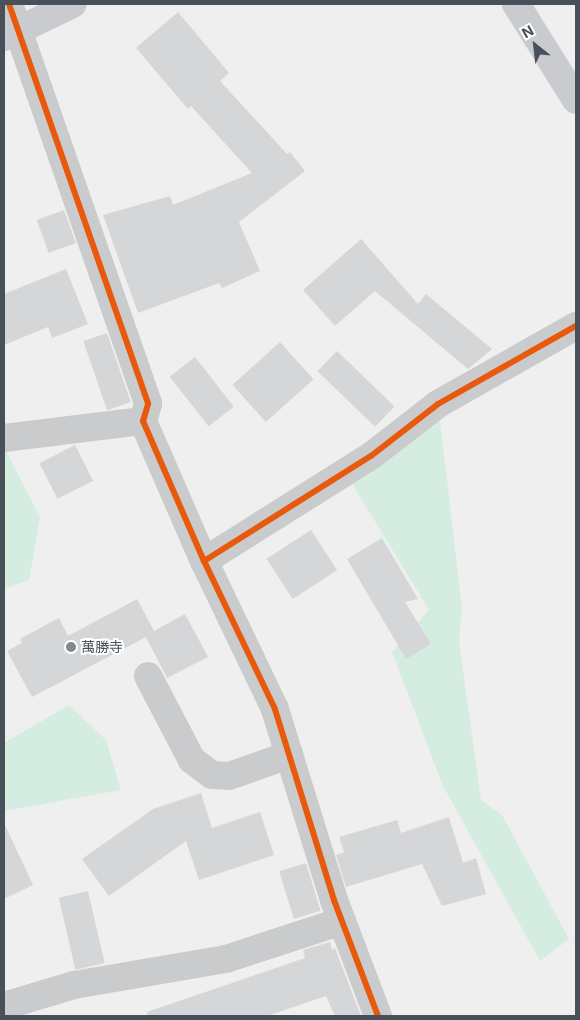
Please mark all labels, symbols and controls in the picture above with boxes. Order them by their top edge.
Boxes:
north arrow [510,20,560,70]
text: N [519,21,536,41]
place label: 萬勝寺 [81,639,123,655]
marker: 萬勝寺 [65,641,77,653]

